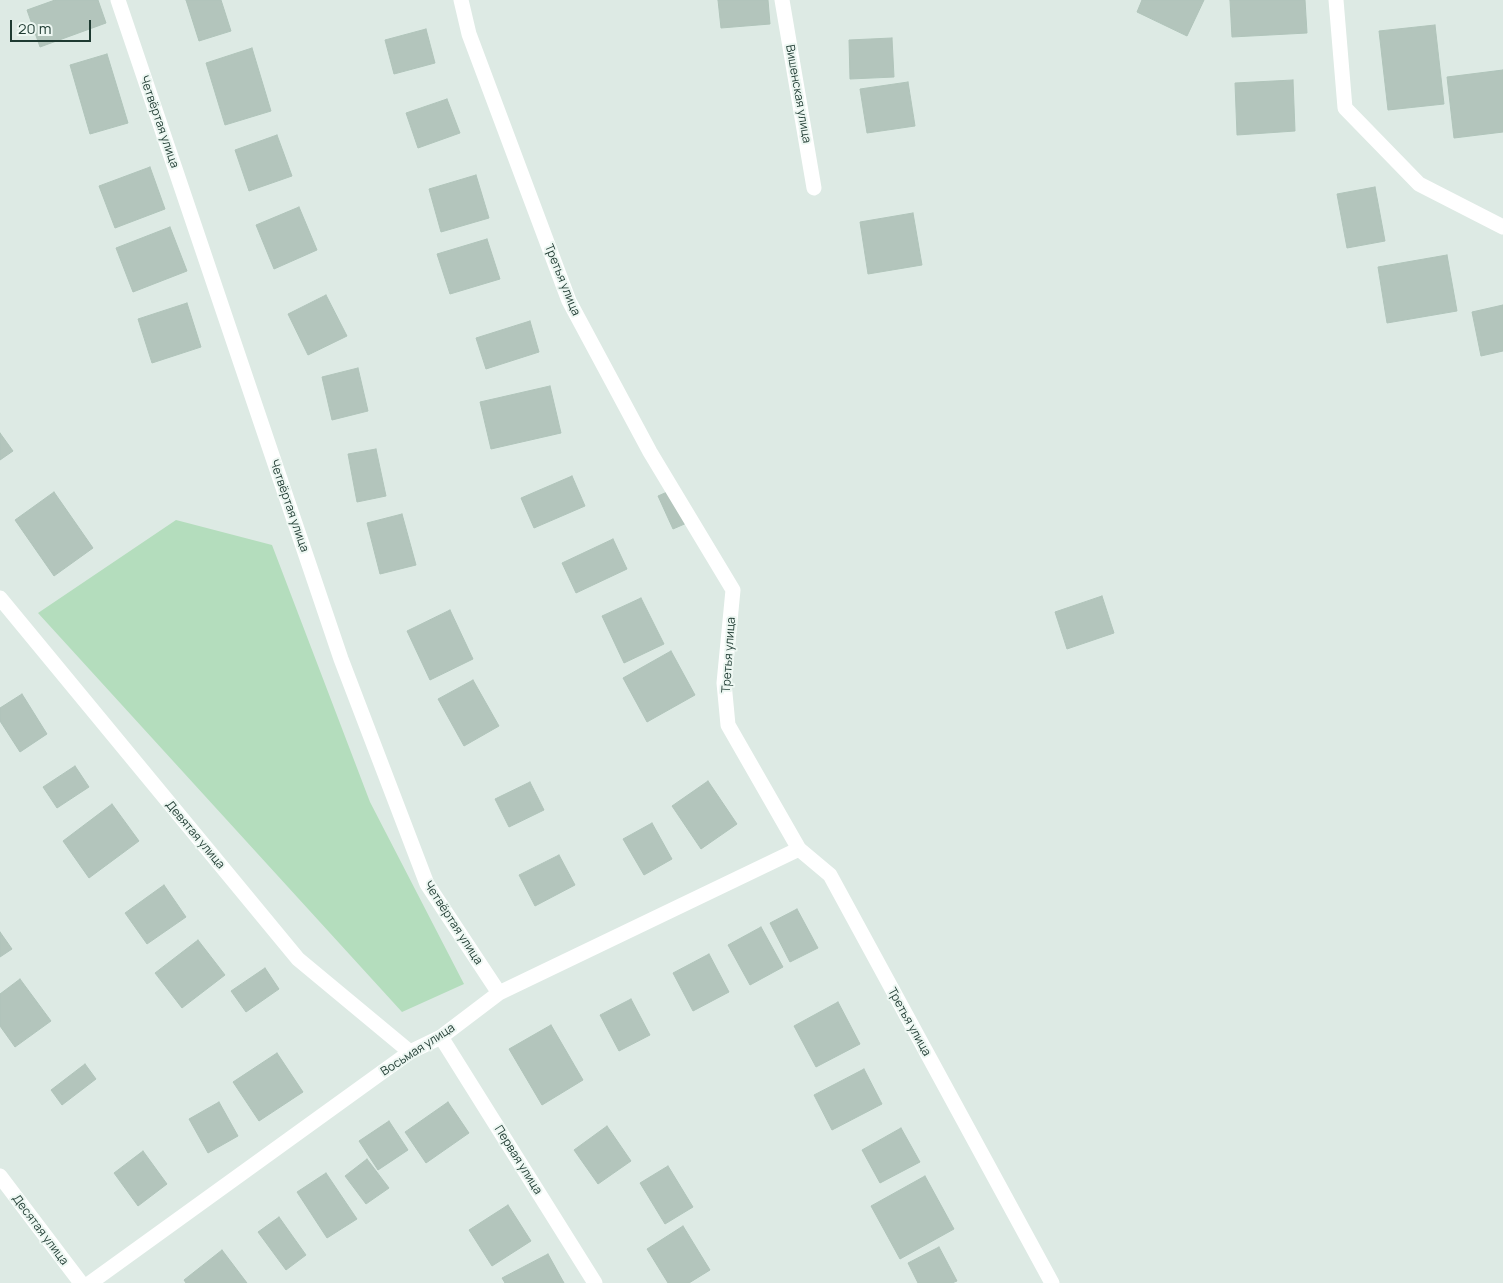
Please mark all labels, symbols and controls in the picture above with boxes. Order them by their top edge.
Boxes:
scale bar [12,10,94,42]
text: 20 m [18,18,51,39]
street label: Вишенская улица [782,44,814,144]
street label: Четвёртая улица [136,74,182,170]
street label: Третья улица [541,242,583,318]
street label: Четвёртая улица [266,458,312,554]
street label: Третья улица [719,617,739,693]
street label: Девятая улица [162,798,228,872]
street label: Четвёртая улица [421,879,485,967]
street label: Третья улица [884,985,934,1059]
street label: Восьмая улица [378,1021,458,1079]
street label: Первая улица [491,1123,545,1197]
street label: Десятая улица [9,1192,71,1268]

